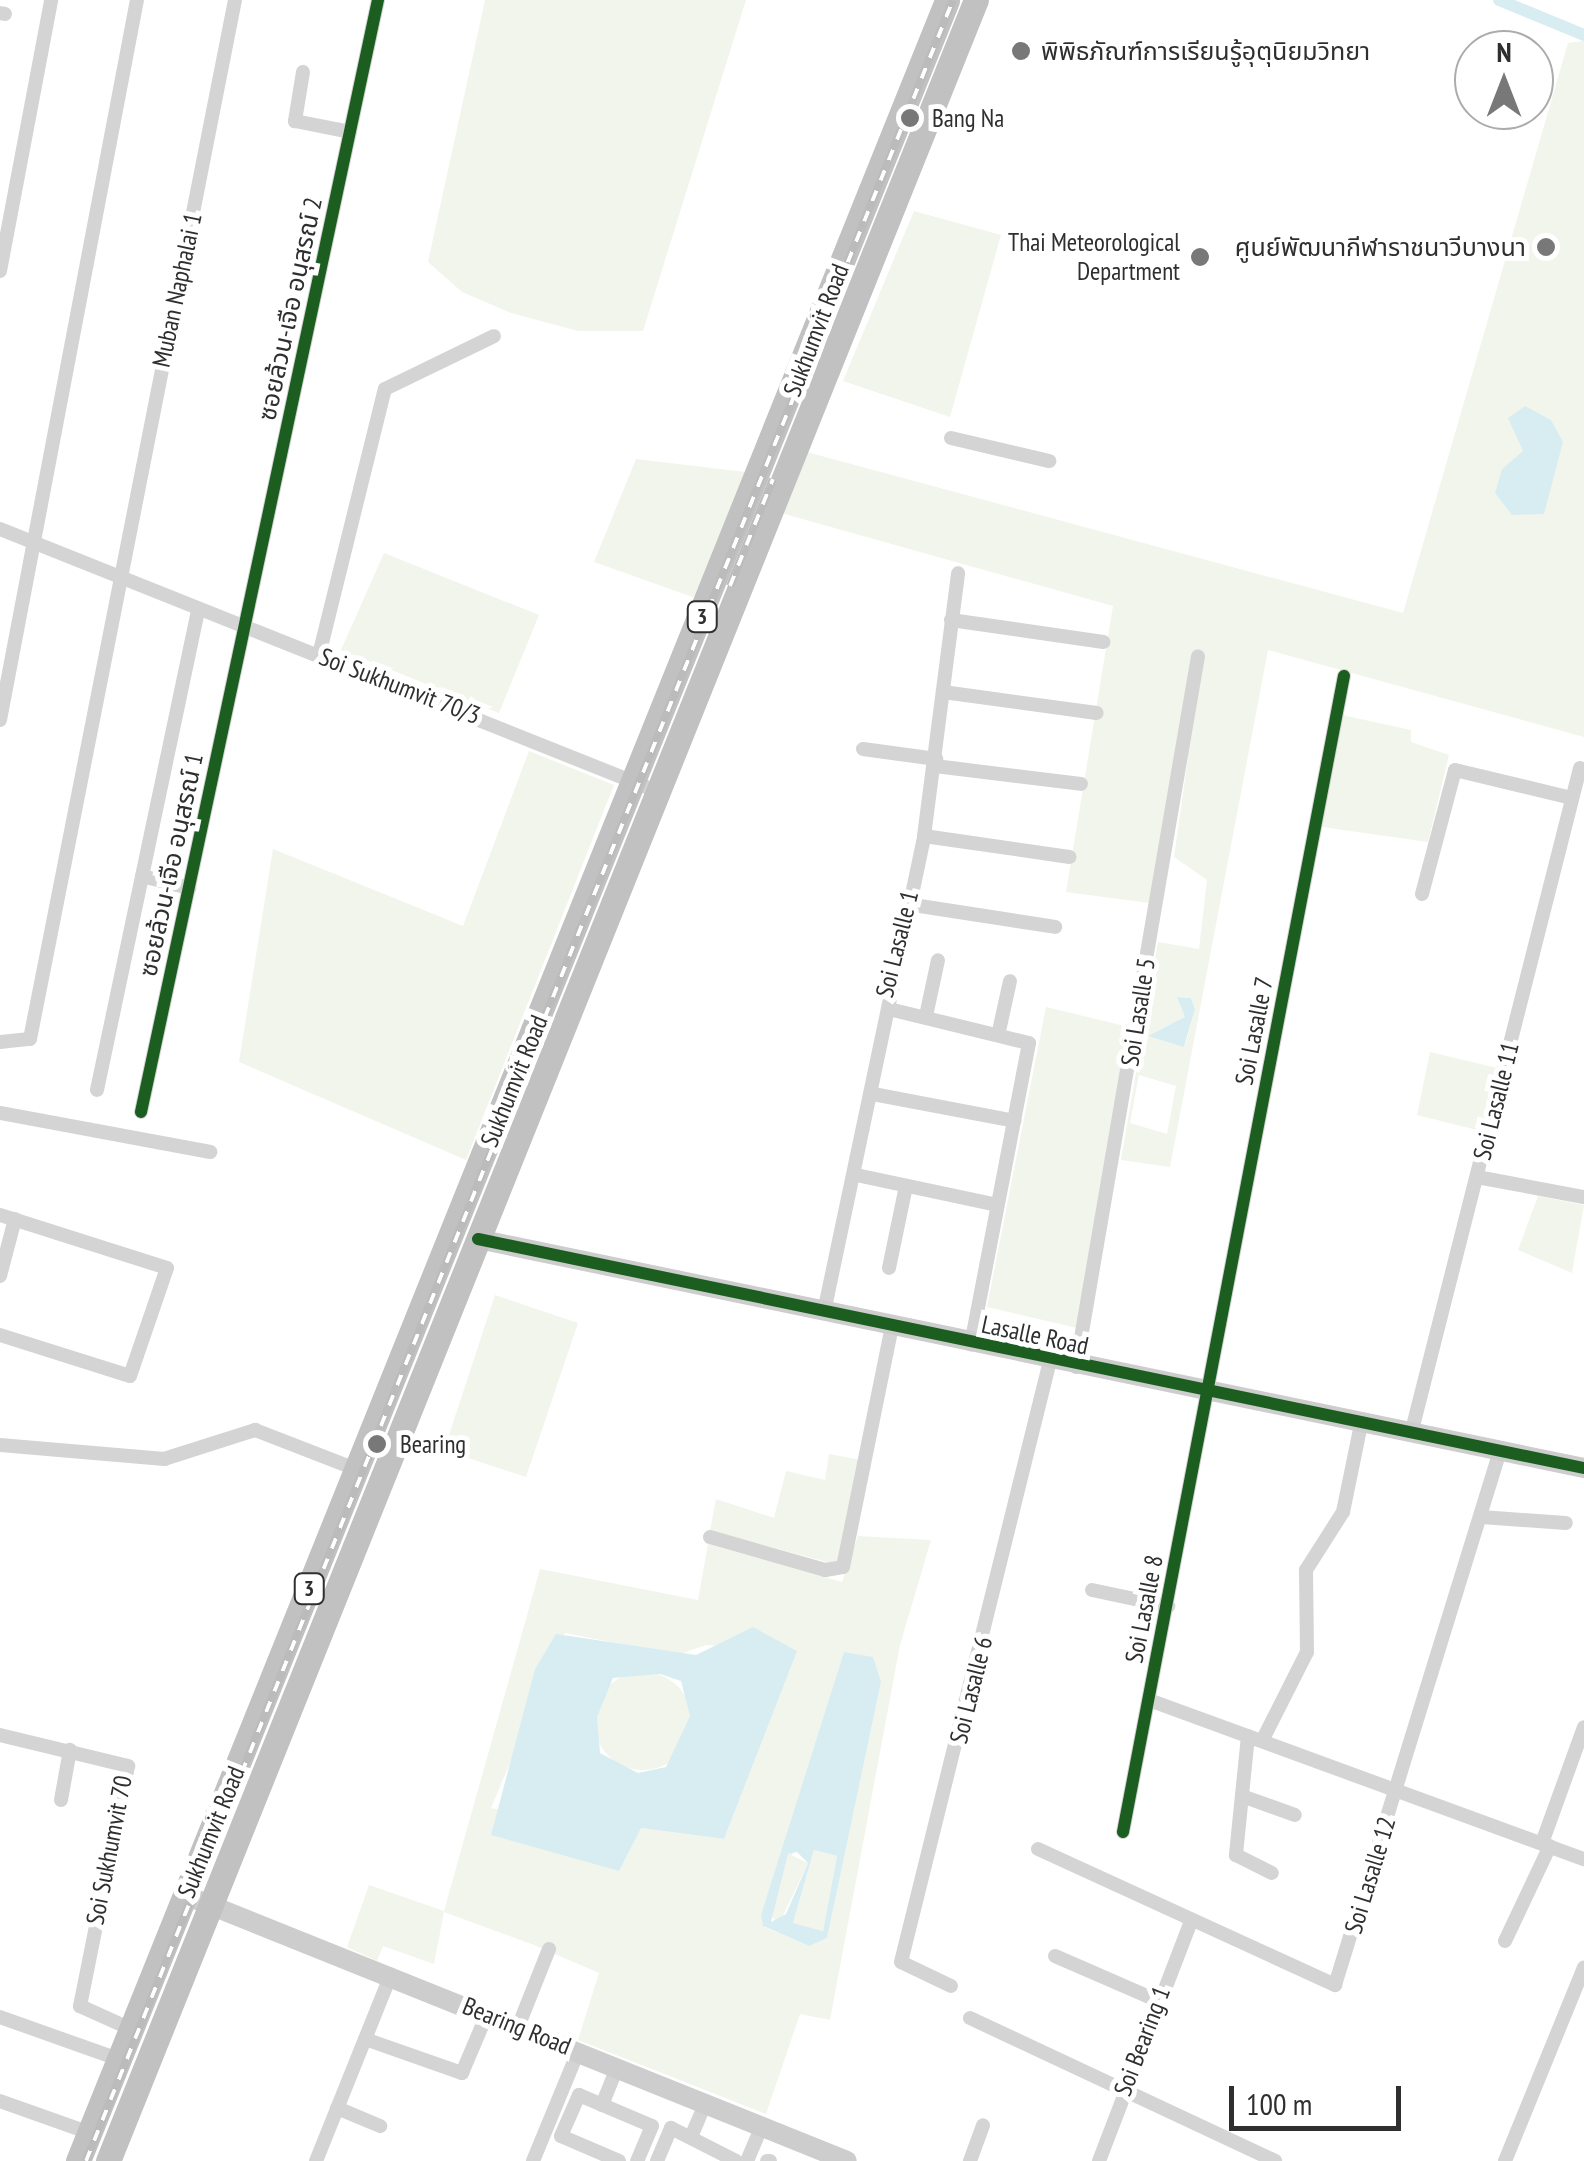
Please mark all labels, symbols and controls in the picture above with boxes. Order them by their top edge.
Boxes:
north arrow [1454,30,1554,130]
text: N [1496,33,1512,70]
place label: พิพิธภัณฑ์การเรียนรู้อุตุนิยมวิทยา [1041,36,1370,66]
marker: พิพิธภัณฑ์การเรียนรู้อุตุนิยมวิทยา [1010,40,1032,62]
place label: Bang Na [932,103,1004,133]
marker: Bang Na [897,105,923,131]
street label: ซอยล้วน-เจือ อนุสรณ์ 2 [252,195,328,423]
street label: Muban Naphalai 1 [146,210,208,370]
place label: Thai Meteorological Department [1008,228,1180,287]
place label: ศูนย์พัฒนากีฬาราชนาวีบางนา [1235,232,1526,262]
marker: ศูนย์พัฒนากีฬาราชนาวีบางนา [1535,236,1557,258]
marker: Thai Meteorological Department [1189,246,1211,268]
street label: Sukhumvit Road [777,260,855,400]
road number: 3 [684,600,720,634]
street label: Soi Sukhumvit 70/3 [315,642,485,730]
street label: ซอยล้วน-เจือ อนุสรณ์ 1 [133,751,209,979]
street label: Soi Lasalle 1 [869,887,925,1001]
street label: Soi Lasalle 5 [1115,956,1161,1068]
street label: Soi Lasalle 7 [1229,975,1279,1087]
street label: Sukhumvit Road [474,1011,554,1151]
street label: Soi Lasalle 11 [1467,1039,1525,1163]
street label: Lasalle Road [979,1309,1091,1361]
place label: Bearing [400,1429,466,1459]
marker: Bearing [364,1431,390,1457]
street label: Soi Lasalle 8 [1119,1553,1169,1665]
road number: 3 [292,1572,326,1606]
street label: Soi Lasalle 6 [943,1633,999,1747]
street label: Sukhumvit Road [171,1762,251,1902]
street label: Soi Sukhumvit 70 [80,1773,138,1927]
street label: Soi Lasalle 12 [1338,1813,1402,1937]
street label: Soi Bearing 1 [1107,1982,1177,2100]
street label: Bearing Road [458,1991,576,2061]
scale bar [1234,2066,1406,2128]
text: 100 m [1246,2084,1312,2123]

